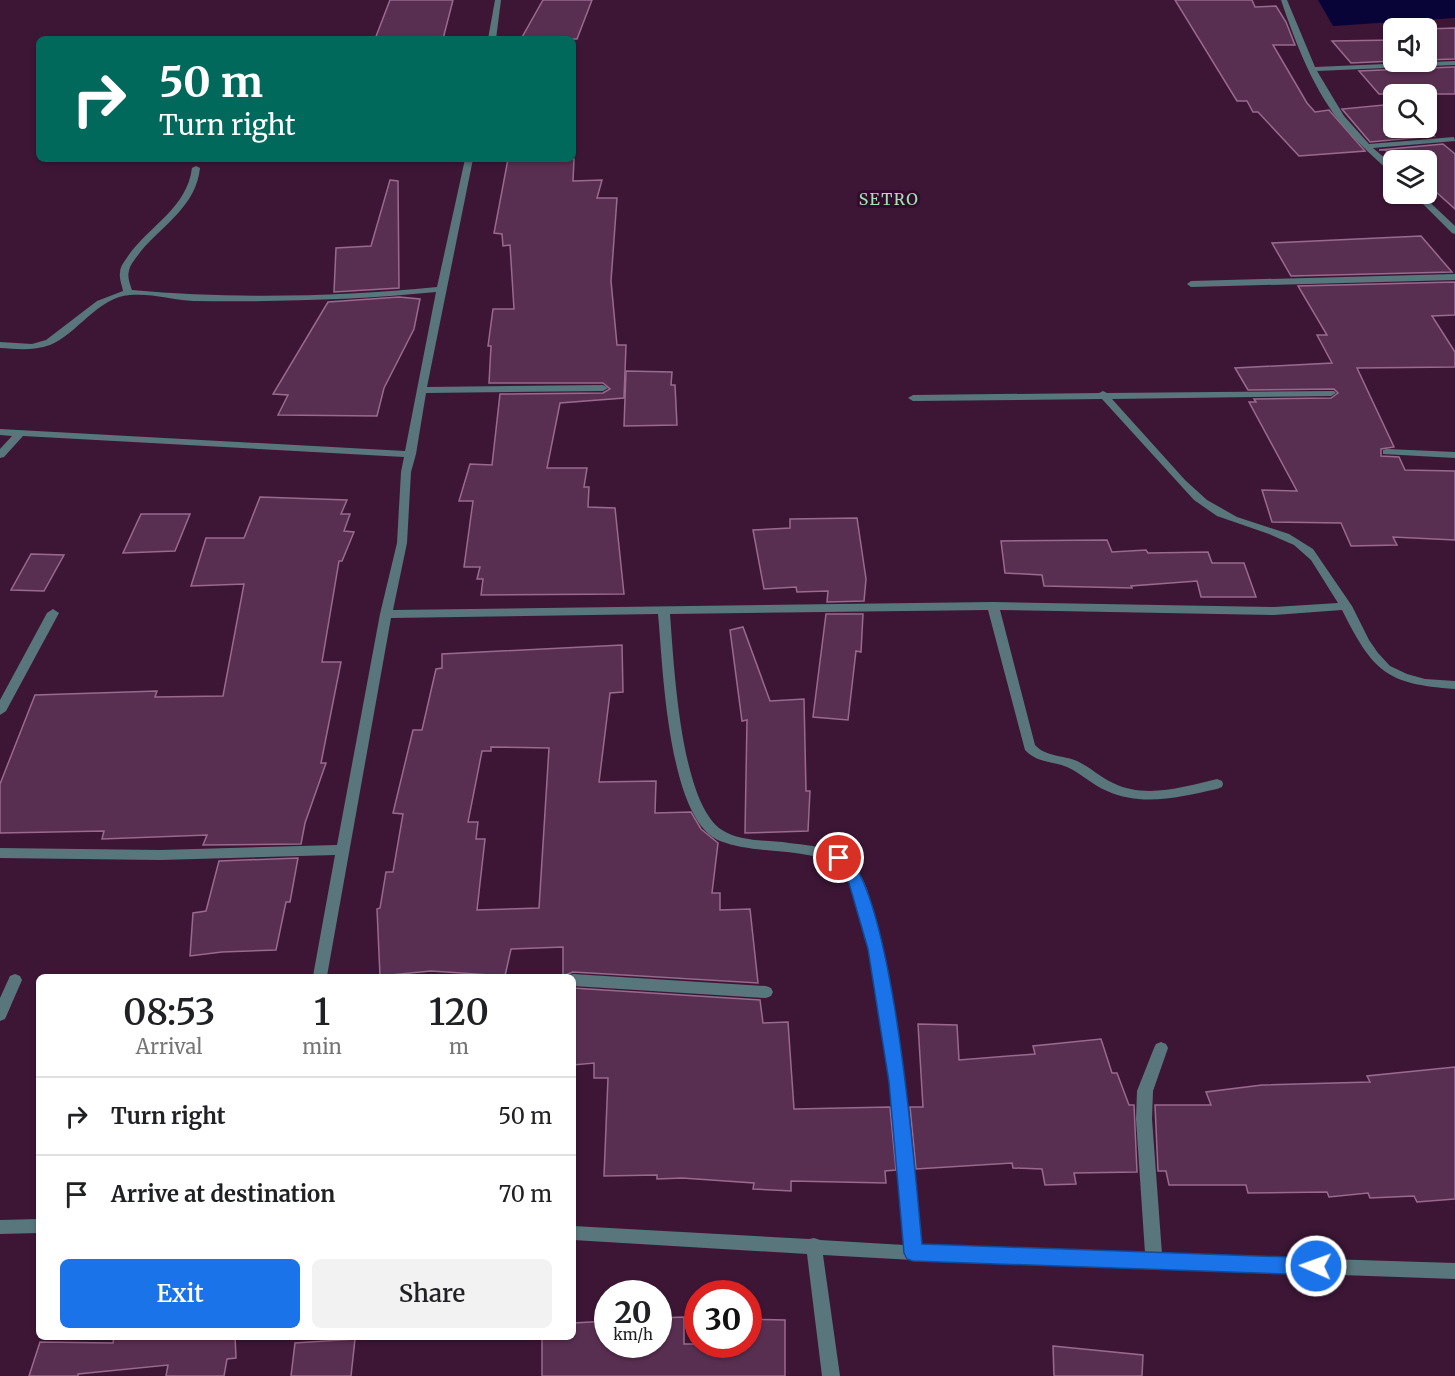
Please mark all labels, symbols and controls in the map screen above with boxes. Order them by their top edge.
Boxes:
map controls [1383,18,1437,204]
button: sound [1383,18,1437,72]
text: 50 m [159,56,263,108]
icon: right [60,60,138,138]
button: search [1383,84,1437,138]
text: Turn right [159,108,296,142]
button: layers [1383,150,1437,204]
district label: SETRO [859,189,919,209]
pin [813,832,864,883]
icon: arrive [822,841,855,874]
text: 08:53 [123,990,215,1035]
text: 1 [314,990,330,1035]
text: 120 [429,990,489,1035]
text: Arrival [136,1034,203,1059]
text: min [302,1034,342,1059]
text: m [449,1034,469,1059]
icon: right [60,1100,93,1133]
text: Turn right [111,1102,225,1130]
text: 50 m [498,1102,552,1130]
icon: arrive [60,1178,93,1211]
text: Arrive at destination [111,1180,335,1208]
text: 70 m [499,1180,552,1208]
position arrow [1284,1234,1348,1298]
button: Exit [60,1259,300,1328]
button: Share [312,1259,552,1328]
speed limit sign: 30 [684,1280,762,1358]
text: 20 [614,1293,652,1331]
text: km/h [613,1325,653,1344]

